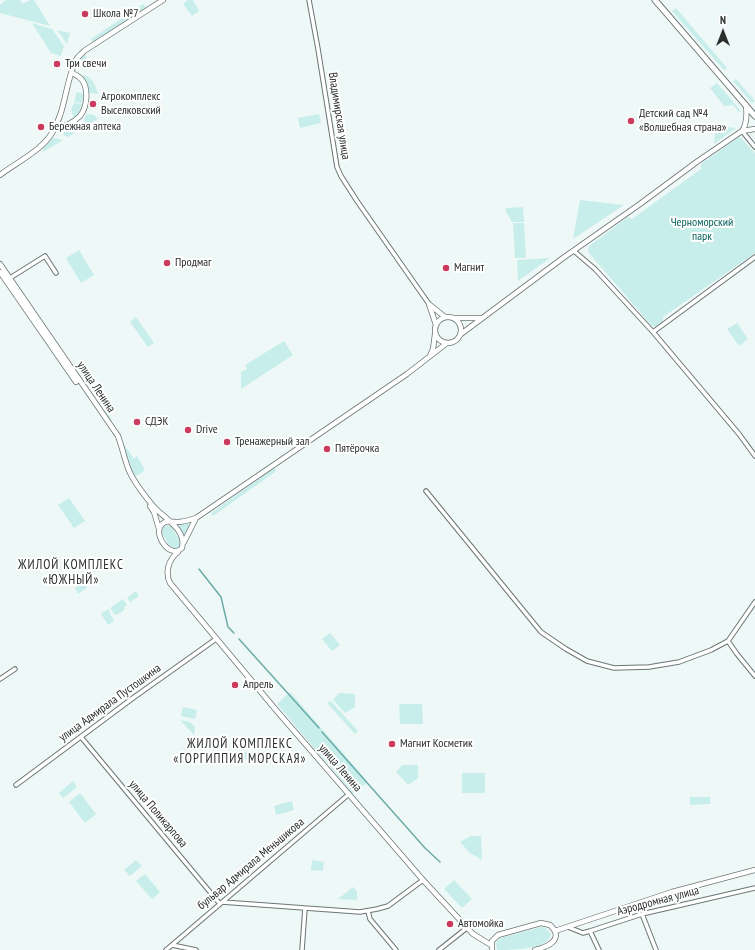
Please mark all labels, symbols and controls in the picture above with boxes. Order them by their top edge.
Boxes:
place label: Школа №7 [93,7,139,21]
marker: Школа №7 [80,9,90,19]
north arrow [703,12,743,52]
text: N [720,13,726,27]
place label: Три свечи [65,57,106,71]
marker: Три свечи [52,59,62,69]
street label: Владимирская улица [325,71,353,161]
place label: Агрокомплекс Выселковский [101,90,161,118]
marker: Агрокомплекс Выселковский [88,99,98,109]
place label: Детский сад №4 «Волшебная страна» [639,107,726,135]
marker: Детский сад №4 «Волшебная страна» [626,116,636,126]
place label: Бережная аптека [49,120,121,134]
marker: Бережная аптека [36,122,46,132]
park label: Черноморский парк [671,216,733,244]
place label: Продмаг [175,256,212,270]
marker: Продмаг [162,258,172,268]
place label: Магнит [454,261,484,275]
marker: Магнит [441,263,451,273]
street label: улица Ленина [74,359,118,415]
place label: СДЭК [145,415,168,429]
marker: СДЭК [132,417,142,427]
place label: Drive [196,423,218,437]
marker: Drive [183,425,193,435]
place label: Тренажерный зал [235,435,309,449]
marker: Тренажерный зал [222,437,232,447]
place label: Пятёрочка [335,442,379,456]
marker: Пятёрочка [322,444,332,454]
district label: ЖИЛОЙ КОМПЛЕКС «ЮЖНЫЙ» [18,557,124,588]
street label: улица Адмирала Пустошкина [56,661,164,745]
place label: Апрель [243,678,273,692]
marker: Апрель [230,680,240,690]
district label: ЖИЛОЙ КОМПЛЕКС «ГОРГИППИЯ МОРСКАЯ» [173,736,307,767]
place label: Магнит Косметик [400,737,473,751]
marker: Магнит Косметик [387,739,397,749]
street label: улица Ленина [315,741,365,795]
street label: улица Поликарпова [126,777,190,851]
street label: бульвар Адмирала Меньшикова [195,815,307,913]
street label: Аэродромная улица [615,883,701,919]
place label: Автомойка [458,917,504,931]
marker: Автомойка [445,919,455,929]

